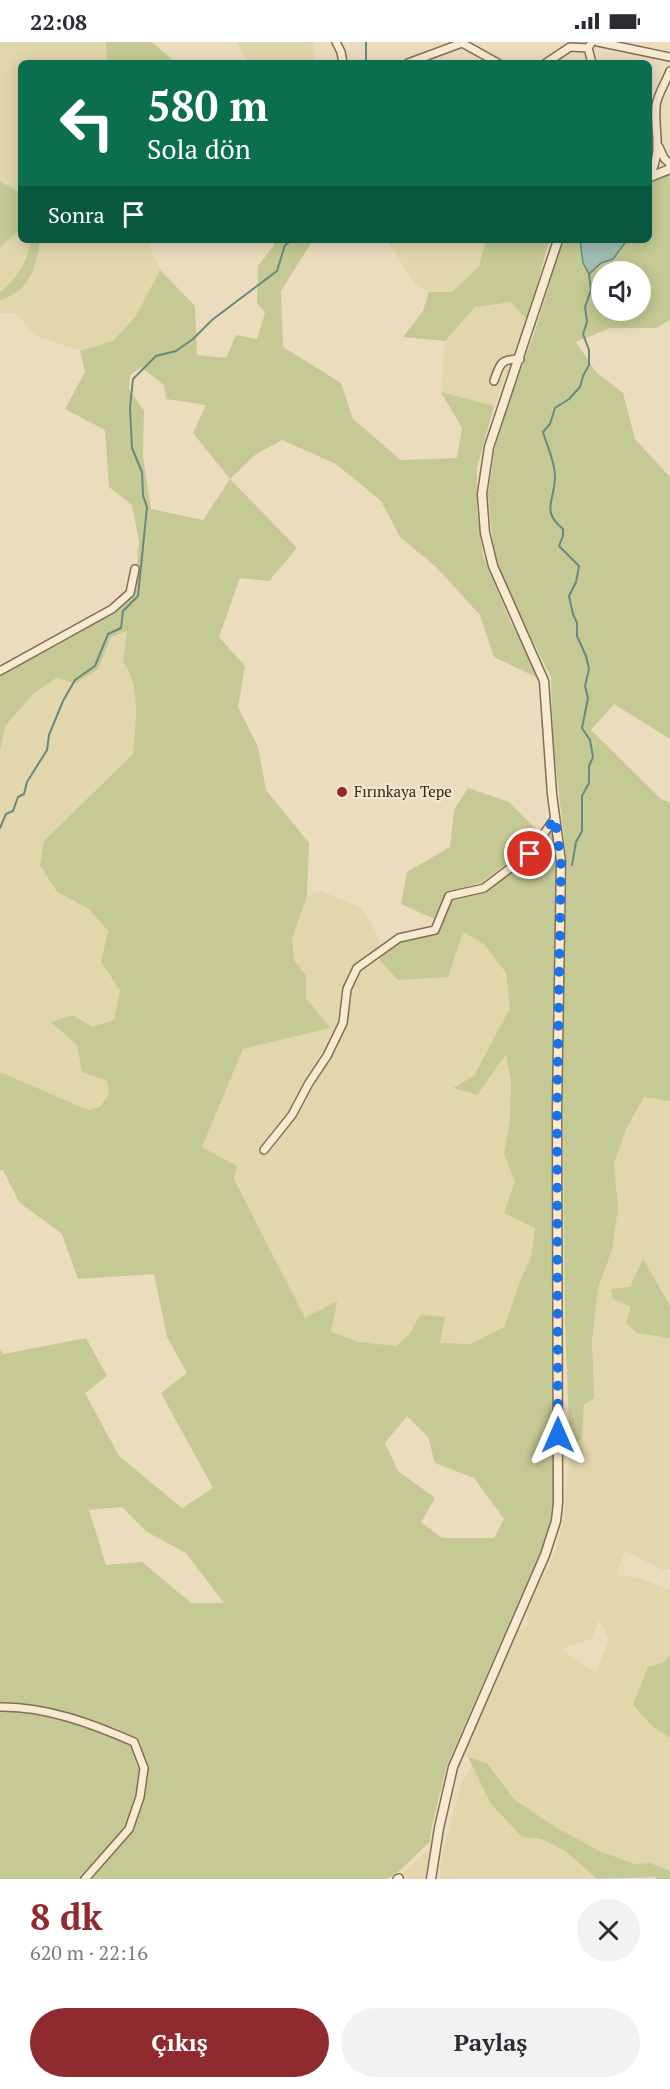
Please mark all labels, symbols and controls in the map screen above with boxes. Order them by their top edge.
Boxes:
text: 22:08 [30,7,87,36]
text: 580 m [147,77,268,133]
icon: left [48,84,126,162]
text: Sola dön [147,131,251,167]
icon: arrive [117,198,150,231]
text: Sonra [48,200,105,229]
map controls [591,261,651,321]
button: sound [591,261,651,321]
place label: Fırınkaya Tepe [354,781,452,801]
marker: Fırınkaya Tepe [335,785,349,799]
pin [504,828,555,879]
icon: arrive [513,837,546,870]
position arrow [526,1403,590,1467]
text: 8 dk [30,1893,103,1940]
button: close [577,1899,640,1962]
text: 620 m · 22:16 [30,1939,148,1966]
button: Çıkış [30,2008,329,2077]
button: Paylaş [341,2008,640,2077]

